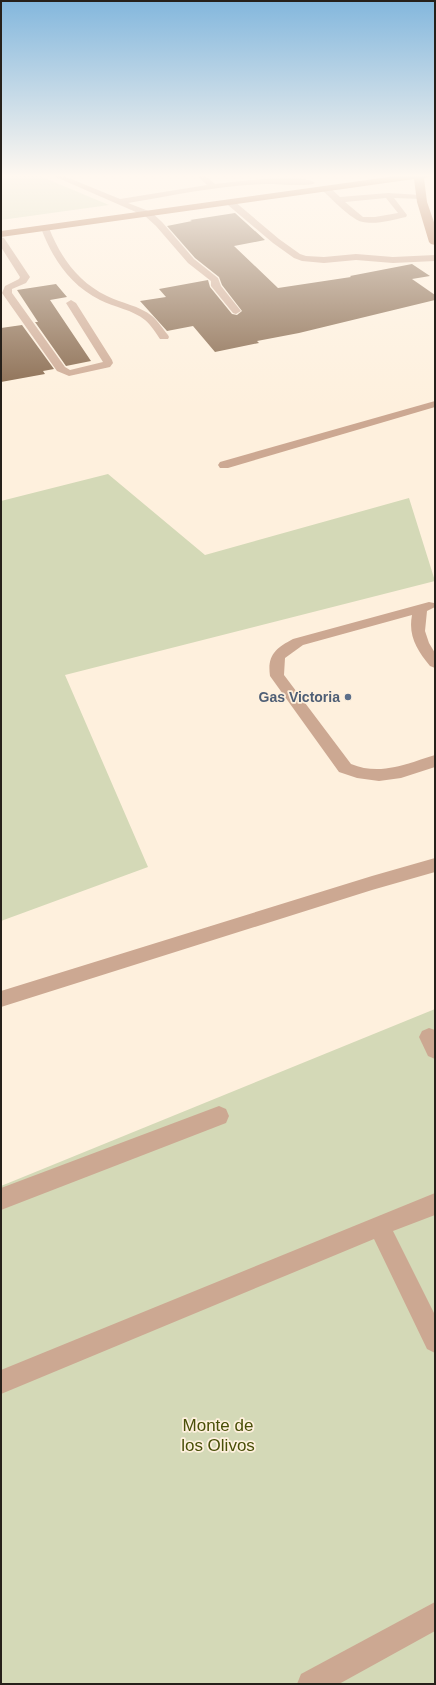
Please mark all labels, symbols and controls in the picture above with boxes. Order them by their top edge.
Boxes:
place label: Gas Victoria [259,689,340,705]
marker: Gas Victoria [343,692,353,702]
park label: Monte de los Olivos [181,1416,255,1455]

